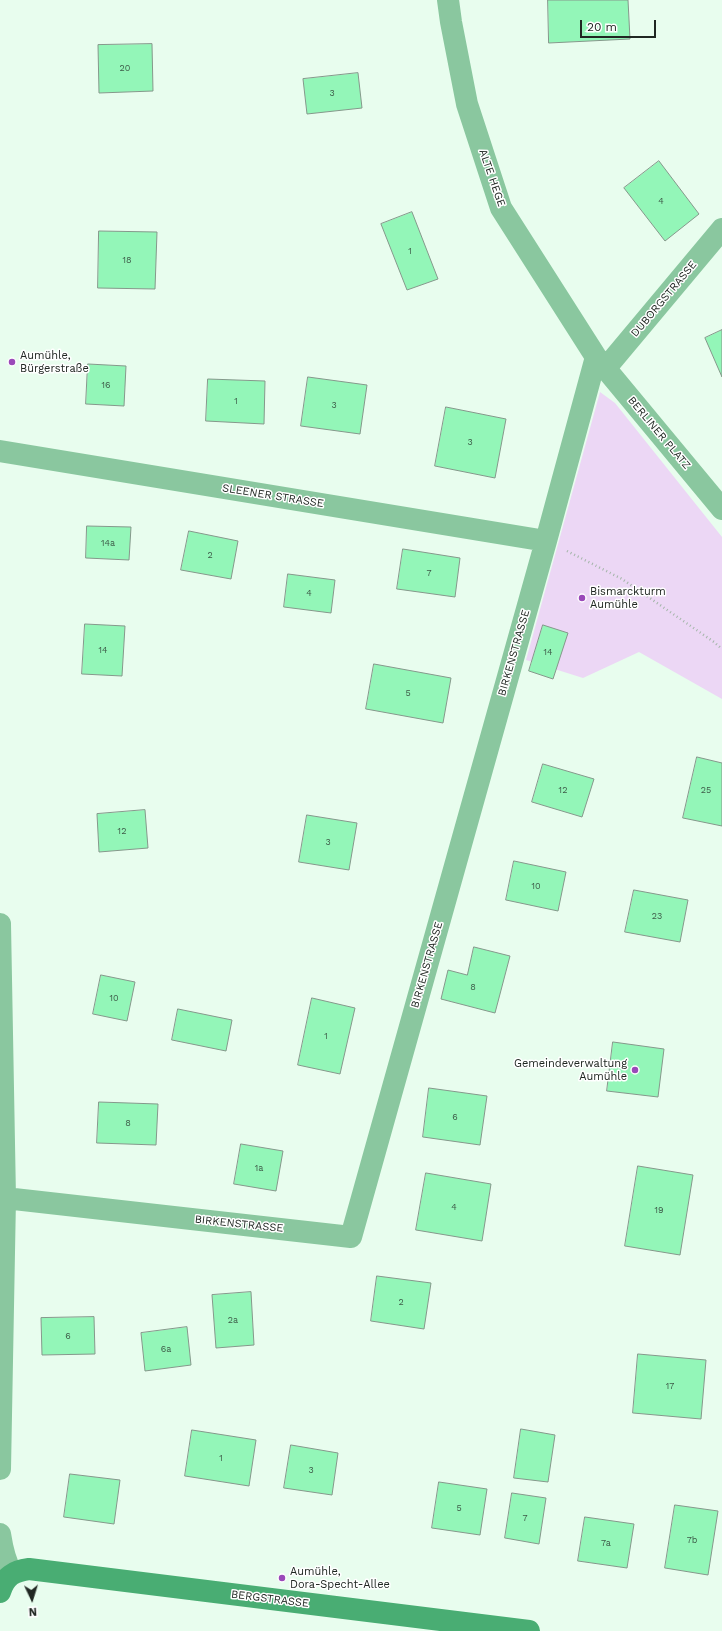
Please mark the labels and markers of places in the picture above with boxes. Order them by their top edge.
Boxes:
place label: Aumühle, Bürgerstraße [20,349,89,375]
marker: Aumühle, Bürgerstraße [7,357,17,367]
place label: Bismarckturm Aumühle [590,585,666,611]
marker: Bismarckturm Aumühle [577,593,587,603]
place label: Gemeindeverwaltung Aumühle [514,1057,627,1083]
marker: Gemeindeverwaltung Aumühle [630,1065,640,1075]
place label: Aumühle, Dora-Specht-Allee [290,1565,390,1591]
marker: Aumühle, Dora-Specht-Allee [277,1573,287,1583]

